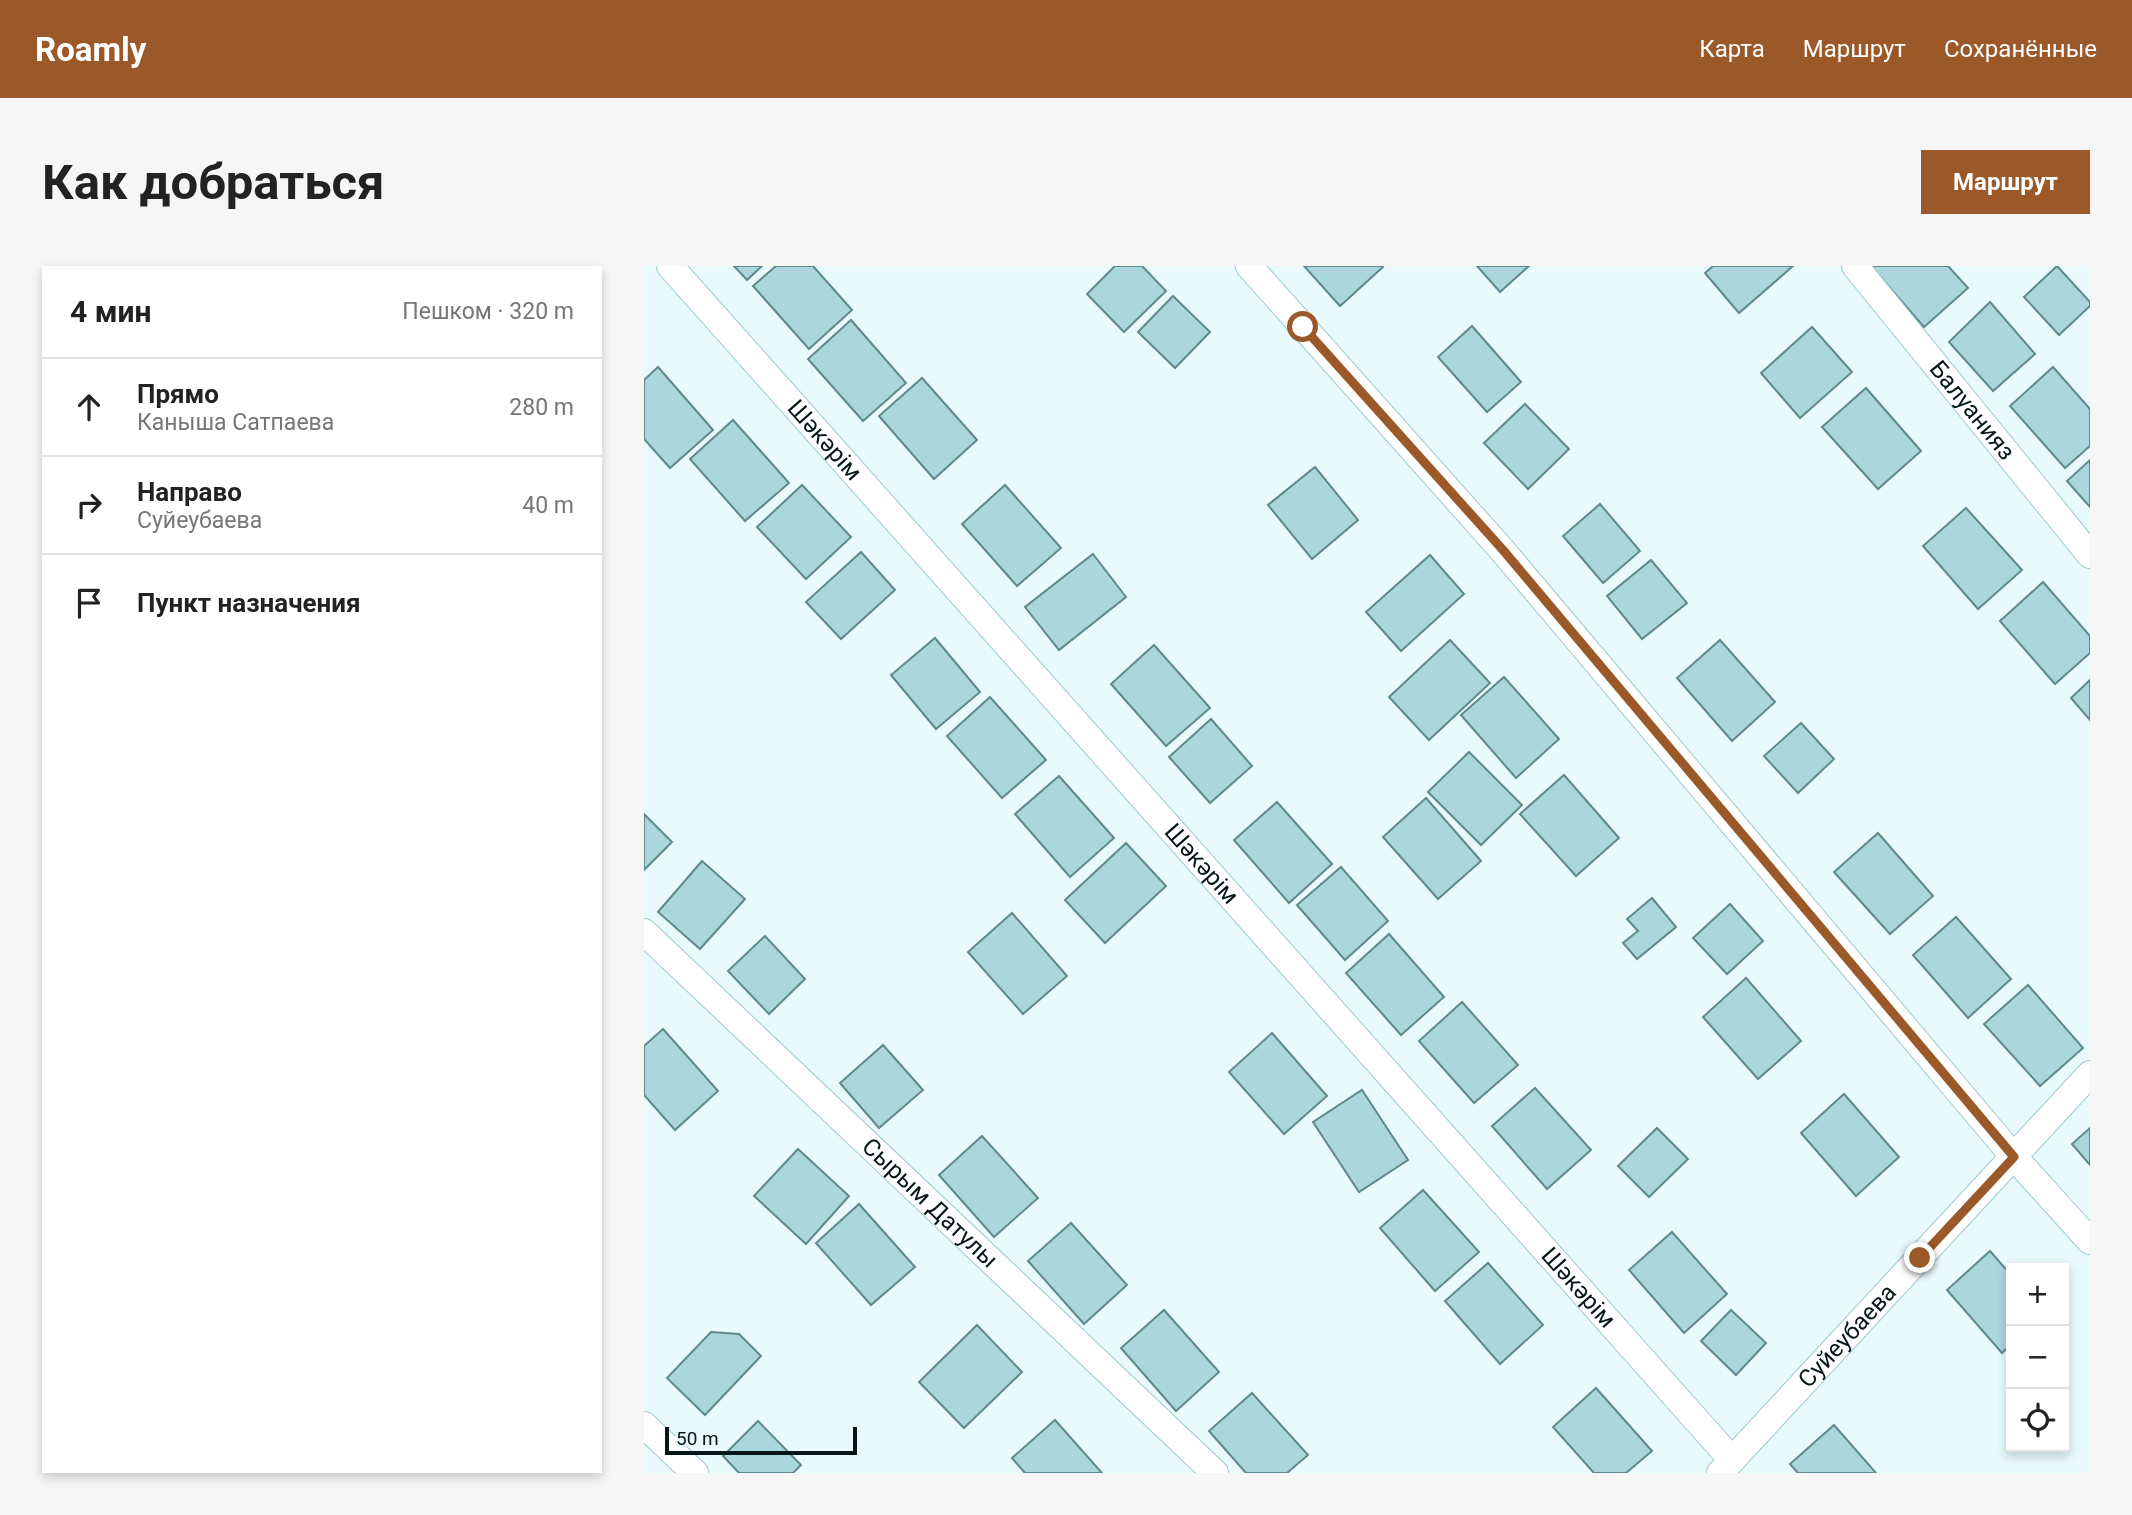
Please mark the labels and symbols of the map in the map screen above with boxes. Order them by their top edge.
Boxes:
route start [1287,311,1318,342]
street label: Балуанияз [1924,355,2021,465]
street label: Шәкәрім [782,394,868,486]
street label: Шәкәрім [1159,818,1245,910]
street label: Сырым Датулы [856,1132,1004,1274]
street label: Шәкәрім [1536,1242,1621,1333]
route end [1904,1242,1935,1273]
street label: Суйеубаева [1792,1278,1902,1393]
scale bar [665,1424,858,1456]

